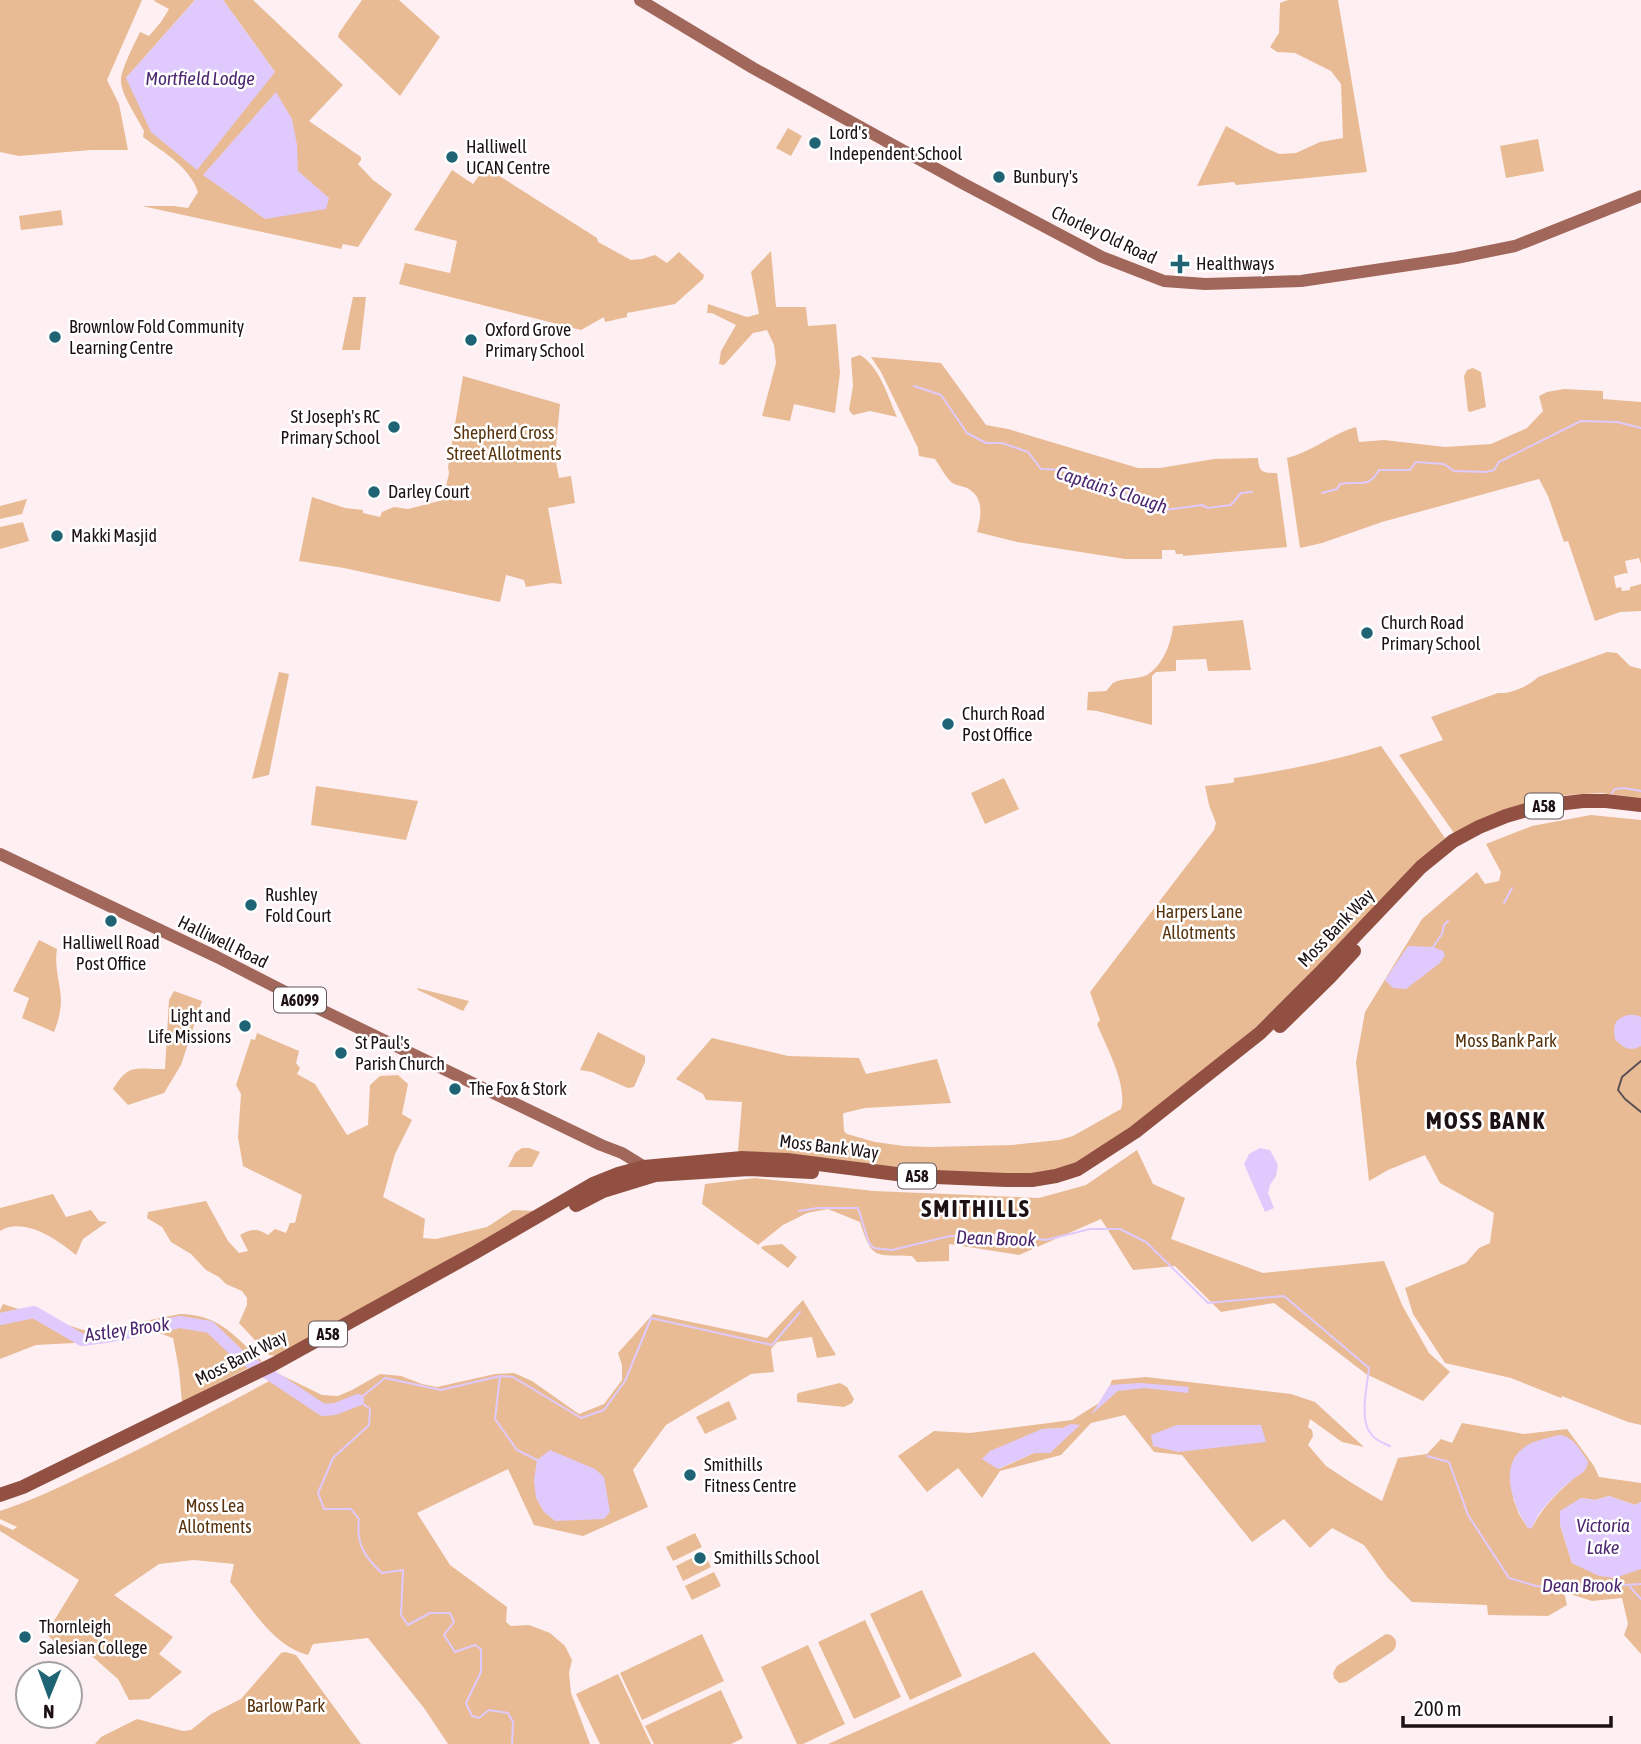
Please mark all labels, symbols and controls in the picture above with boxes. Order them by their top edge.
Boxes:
water label: Mortfield Lodge [145,67,255,89]
place label: Lord's Independent School [829,122,962,164]
marker: Lord's Independent School [807,135,823,151]
place label: Halliwell UCAN Centre [466,136,550,178]
marker: Halliwell UCAN Centre [444,149,460,165]
place label: Bunbury's [1013,166,1078,187]
marker: Bunbury's [991,169,1007,185]
street label: Chorley Old Road [1048,201,1160,268]
place label: Healthways [1196,253,1274,274]
marker: Healthways [1170,254,1190,274]
place label: Brownlow Fold Community Learning Centre [69,316,244,358]
place label: Oxford Grove Primary School [485,319,585,361]
marker: Brownlow Fold Community Learning Centre [47,329,63,345]
marker: Oxford Grove Primary School [463,332,479,348]
place label: St Joseph's RC Primary School [281,406,380,448]
marker: St Joseph's RC Primary School [386,419,402,435]
park label: Shepherd Cross Street Allotments [446,422,562,464]
water label: Captain's Clough [1054,461,1170,517]
place label: Darley Court [388,481,470,502]
marker: Darley Court [366,484,382,500]
place label: Makki Masjid [71,525,157,546]
marker: Makki Masjid [49,528,65,544]
place label: Church Road Primary School [1381,612,1481,654]
marker: Church Road Primary School [1359,625,1375,641]
place label: Church Road Post Office [962,703,1045,745]
marker: Church Road Post Office [940,716,956,732]
road number: A58 [1525,793,1563,818]
place label: Rushley Fold Court [265,884,332,926]
street label: Moss Bank Way [1293,884,1378,971]
marker: Rushley Fold Court [243,897,259,913]
park label: Harpers Lane Allotments [1155,901,1243,943]
street label: Halliwell Road [175,911,272,972]
marker: Halliwell Road Post Office [103,913,119,929]
place label: Halliwell Road Post Office [62,932,160,974]
road number: A6099 [274,988,326,1012]
place label: Light and Life Missions [148,1005,231,1047]
marker: Light and Life Missions [237,1018,253,1034]
park label: Moss Bank Park [1455,1030,1557,1051]
place label: St Paul's Parish Church [355,1032,445,1074]
marker: St Paul's Parish Church [333,1045,349,1061]
place label: The Fox & Stork [469,1078,567,1099]
marker: The Fox & Stork [447,1081,463,1097]
district label: MOSS BANK [1426,1107,1546,1134]
street label: Moss Bank Way [778,1130,880,1163]
road number: A58 [898,1164,936,1188]
district label: SMITHILLS [921,1195,1031,1222]
water label: Dean Brook [956,1226,1037,1250]
water label: Astley Brook [82,1312,171,1346]
road number: A58 [309,1322,347,1346]
street label: Moss Bank Way [191,1325,290,1390]
place label: Smithills Fitness Centre [704,1454,796,1496]
marker: Smithills Fitness Centre [682,1467,698,1483]
park label: Moss Lea Allotments [178,1495,252,1537]
water label: Victoria Lake [1576,1514,1630,1558]
place label: Smithills School [714,1547,820,1568]
marker: Smithills School [692,1550,708,1566]
water label: Dean Brook [1542,1574,1623,1596]
place label: Thornleigh Salesian College [39,1616,147,1658]
marker: Thornleigh Salesian College [17,1629,33,1645]
north arrow [14,1660,84,1730]
scale bar [1403,1684,1611,1728]
park label: Barlow Park [247,1695,325,1716]
text: 200 m [1414,1696,1462,1720]
text: N [43,1701,55,1723]

